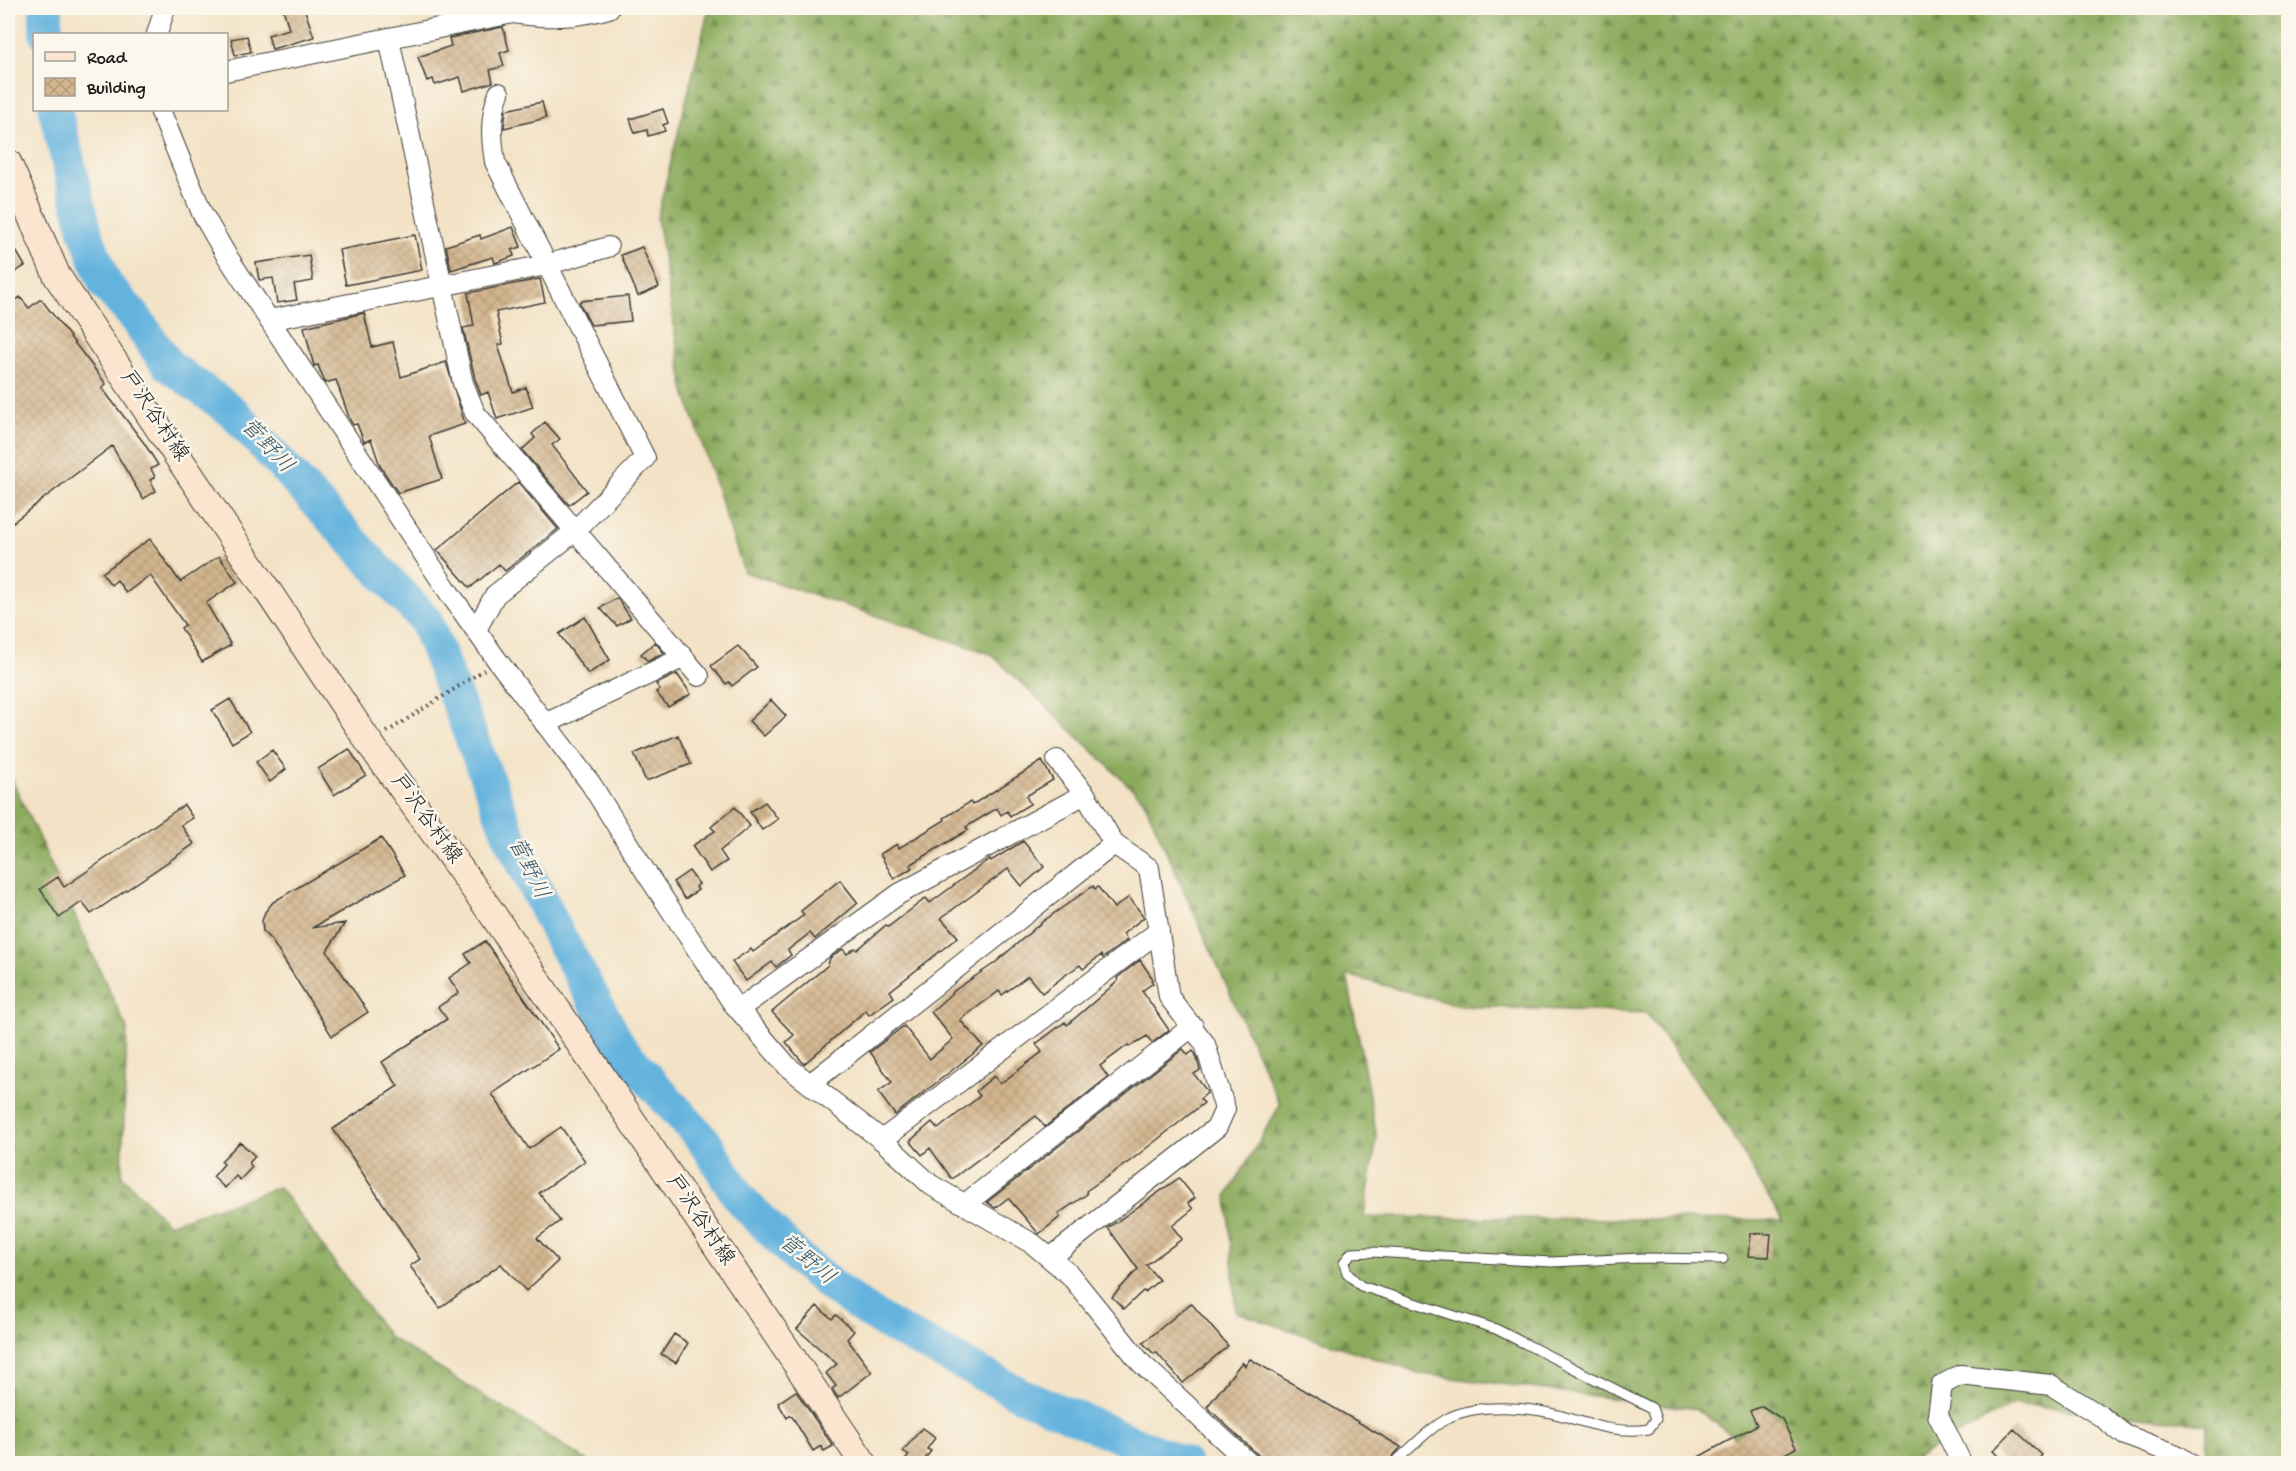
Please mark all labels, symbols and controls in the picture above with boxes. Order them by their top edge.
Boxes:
legend [33,33,228,111]
text: Road [87,49,128,70]
text: Building [86,79,146,100]
street label: 戸沢谷村線 [113,366,194,468]
water label: 菅野川 [234,413,299,480]
street label: 戸沢谷村線 [384,770,467,870]
water label: 菅野川 [501,833,554,904]
street label: 戸沢谷村線 [659,1170,740,1272]
water label: 菅野川 [772,1229,840,1292]

